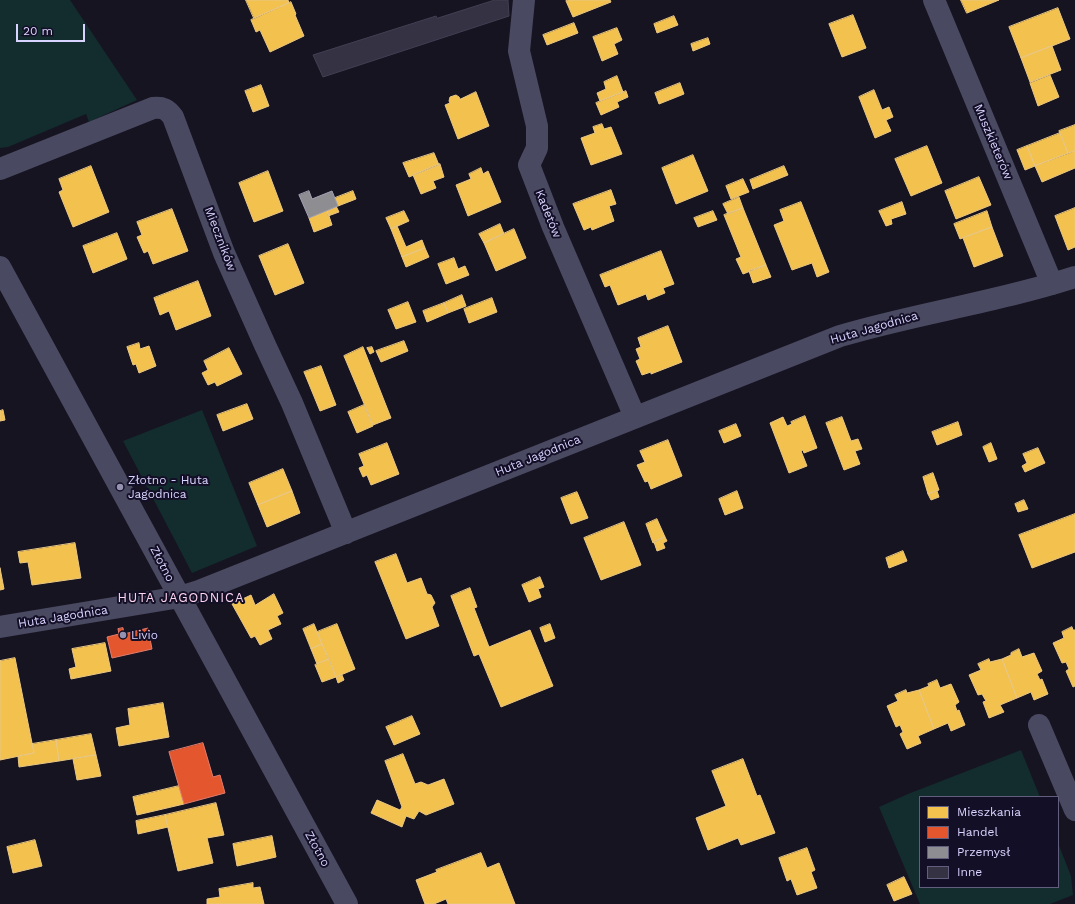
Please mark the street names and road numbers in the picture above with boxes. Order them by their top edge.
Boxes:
street label: Muszkieterów [971,102,1015,182]
street label: Kadetów [532,188,564,240]
street label: Mieczników [201,205,239,273]
street label: Huta Jagodnica [828,309,920,347]
street label: Huta Jagodnica [493,432,583,480]
street label: Złotno [147,544,177,584]
street label: Huta Jagodnica [17,603,109,631]
street label: Złotno [301,829,333,869]

